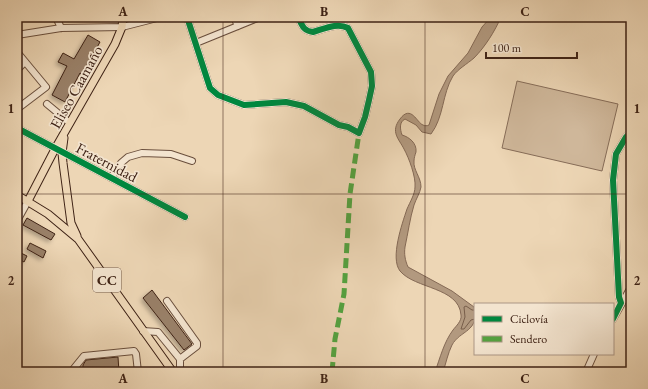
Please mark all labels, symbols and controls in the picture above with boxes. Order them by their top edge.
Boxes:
text: A [117,3,128,20]
text: B [320,3,328,20]
text: C [520,3,530,20]
scale bar [486,34,577,60]
text: 100 m [492,40,522,56]
street label: Eliseo Caamaño [45,42,107,132]
text: 1 [8,100,15,117]
text: 1 [634,100,641,117]
street label: Fraternidad [73,138,141,186]
road number: CC [93,268,121,292]
text: 2 [8,272,15,289]
text: 2 [634,272,641,289]
legend [474,303,614,355]
text: Ciclovía [510,311,548,327]
text: Sendero [510,331,547,347]
text: A [117,370,128,387]
text: B [320,370,328,387]
text: C [520,370,530,387]

